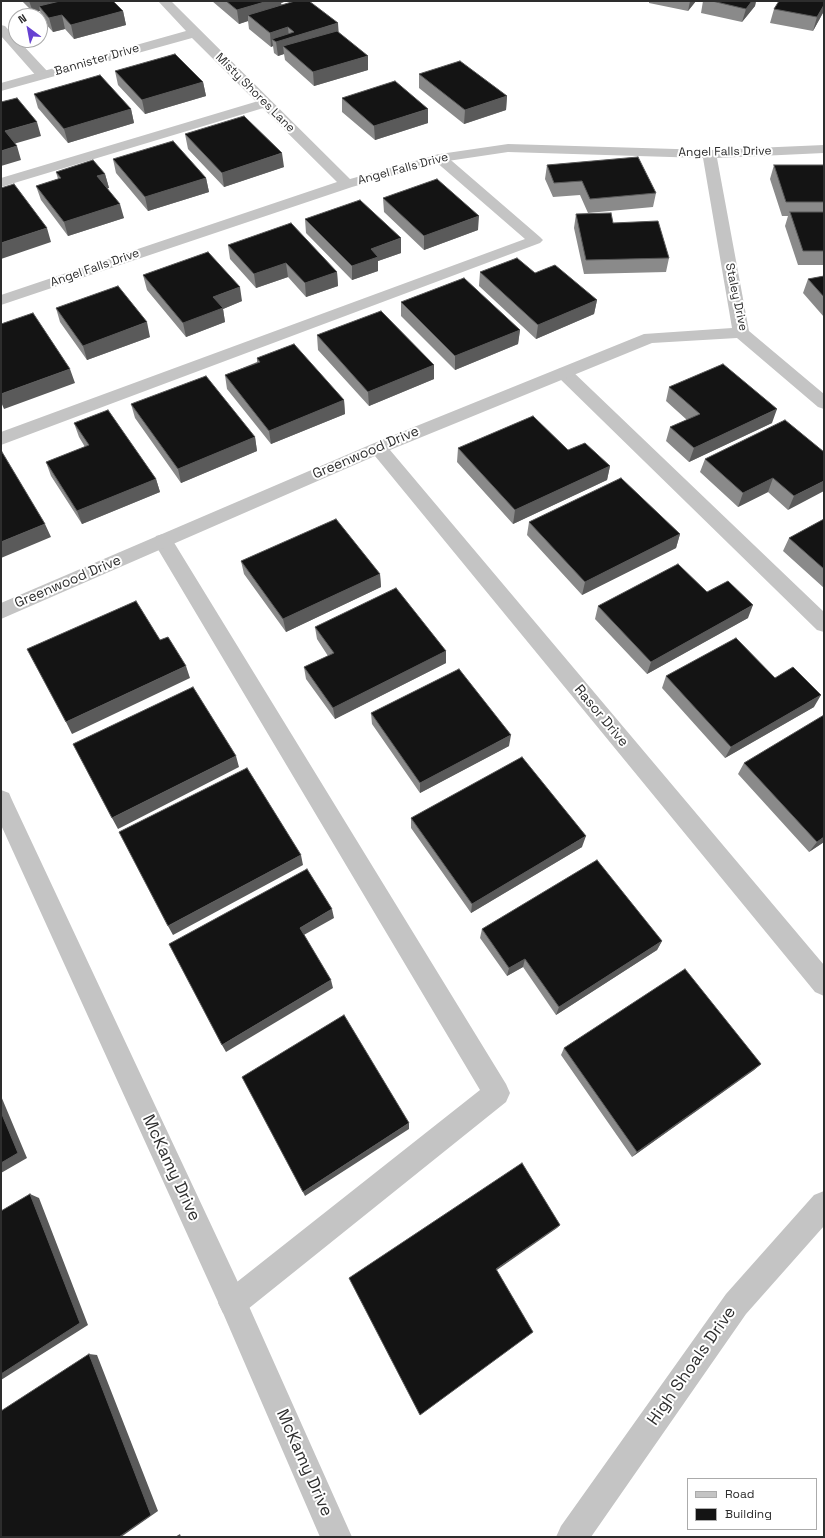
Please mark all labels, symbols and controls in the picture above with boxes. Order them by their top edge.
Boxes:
north arrow [8,8,48,48]
text: N [15,11,29,27]
street label: Bannister Drive [53,41,141,79]
street label: Misty Shores Lane [212,50,298,136]
street label: Angel Falls Drive [678,144,772,160]
street label: Angel Falls Drive [356,150,450,188]
street label: Angel Falls Drive [49,246,141,290]
street label: Staley Drive [722,262,750,332]
street label: Greenwood Drive [310,423,422,483]
street label: Greenwood Drive [12,552,124,612]
street label: Rasor Drive [570,682,632,750]
street label: McKamy Drive [137,1112,205,1224]
street label: High Shoals Drive [643,1303,741,1429]
street label: McKamy Drive [271,1406,337,1520]
legend [687,1478,817,1530]
text: Road [725,1486,754,1502]
text: Building [725,1506,772,1522]

